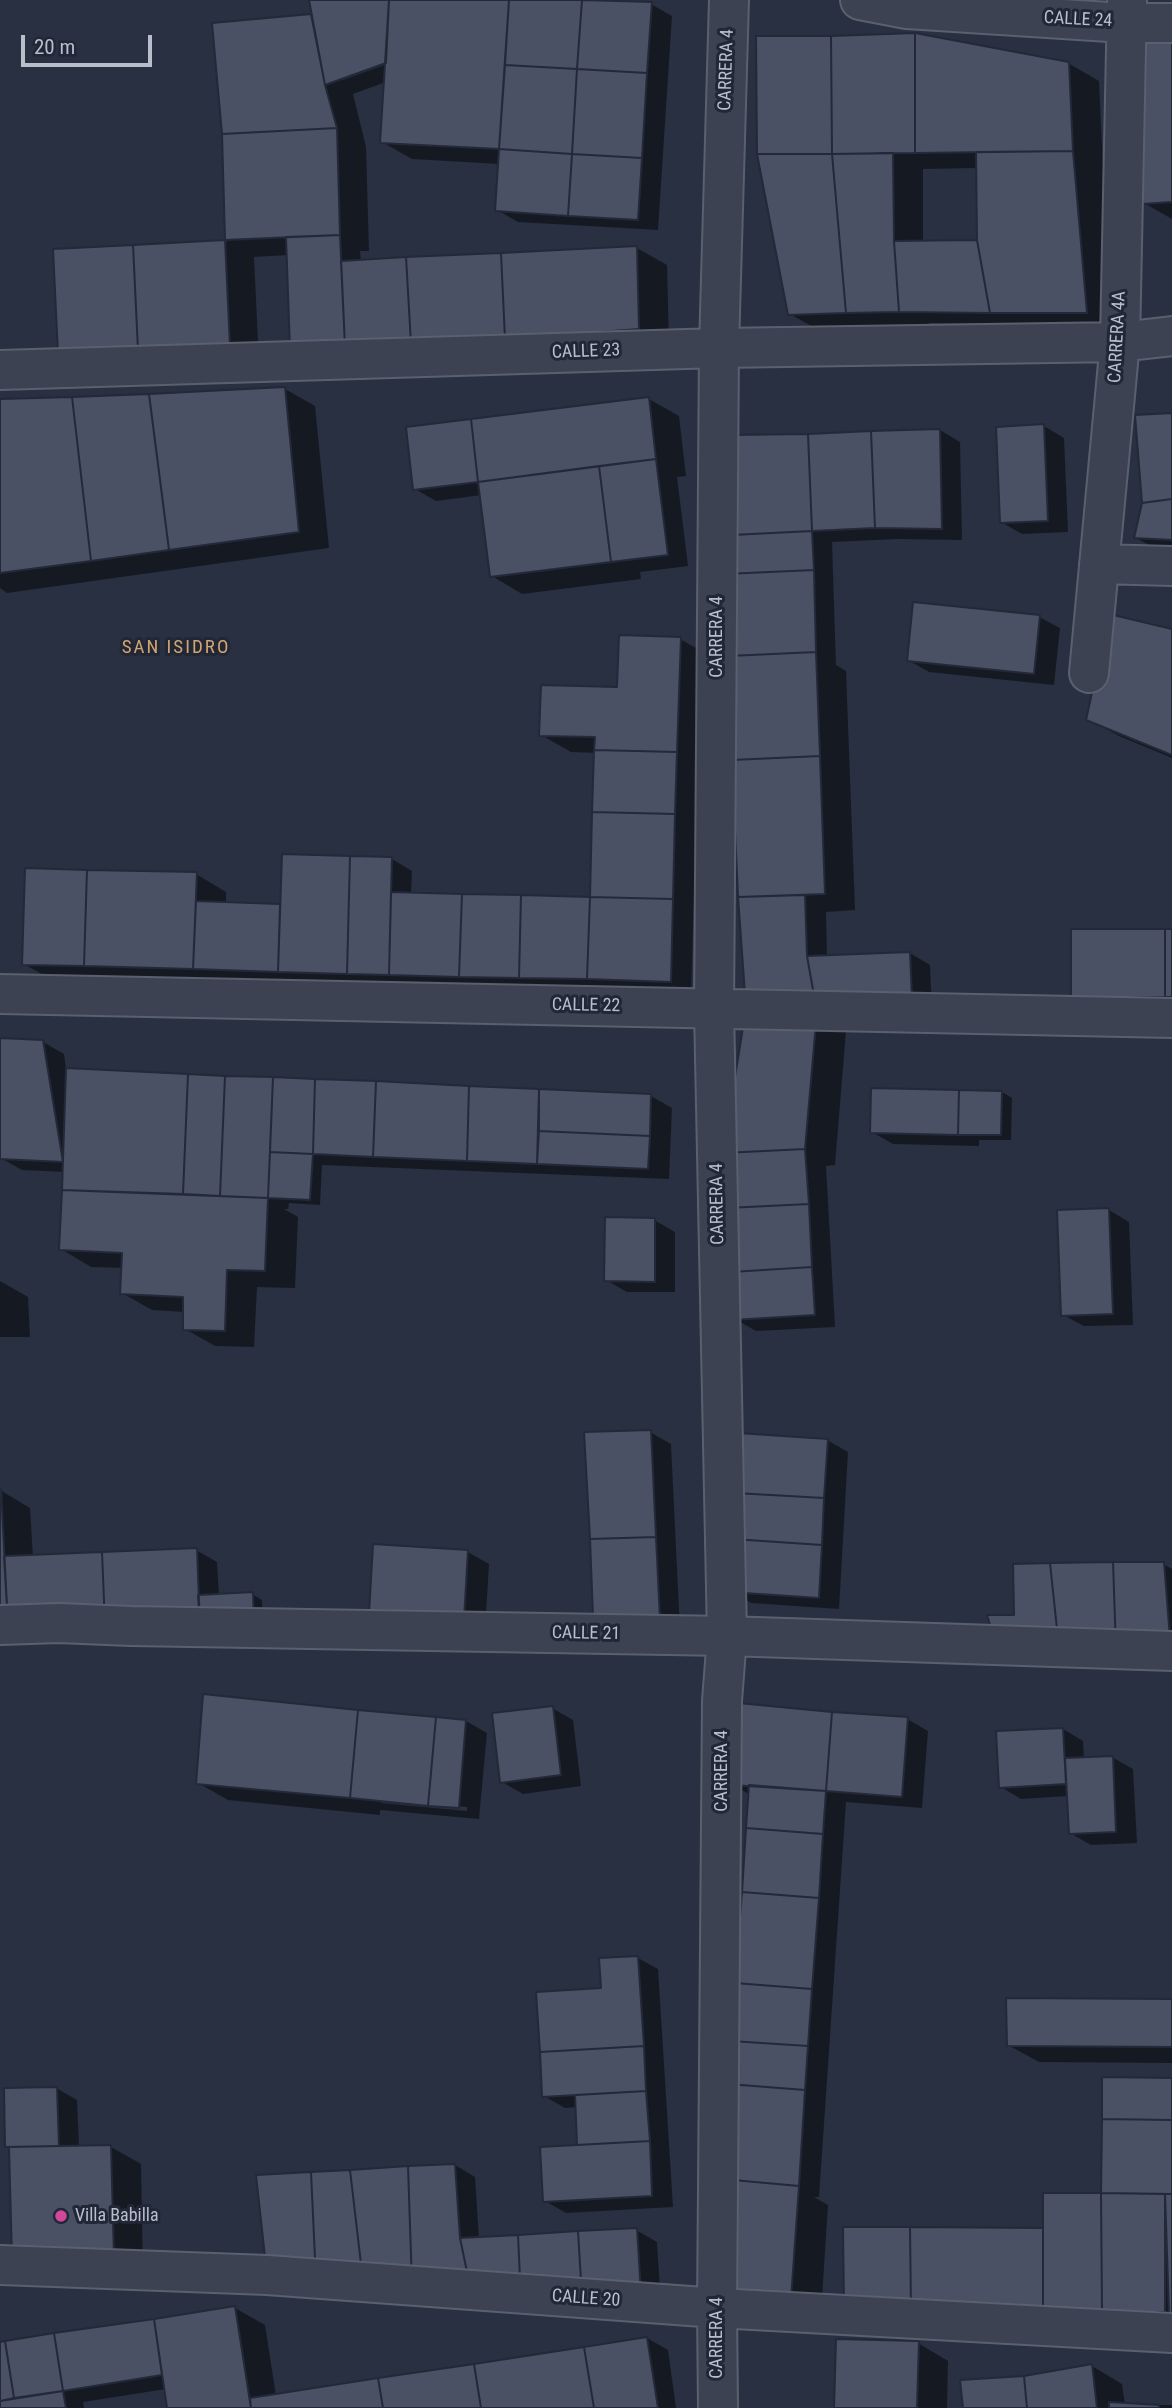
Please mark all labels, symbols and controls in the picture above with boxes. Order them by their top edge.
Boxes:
street label: CALLE 24 [1043,7,1113,33]
scale bar [24,21,156,65]
street label: CARRERA 4 [715,29,739,111]
text: 20 m [34,35,75,59]
street label: CARRERA 4A [1105,291,1131,383]
street label: CALLE 23 [551,340,621,364]
street label: CARRERA 4 [706,596,728,678]
district label: SAN ISIDRO [123,637,229,659]
street label: CALLE 22 [552,995,620,1017]
street label: CARRERA 4 [706,1163,730,1245]
street label: CALLE 21 [552,1623,620,1645]
street label: CARRERA 4 [711,1730,733,1812]
place label: Villa Babilla [75,2205,159,2227]
marker: Villa Babilla [53,2208,69,2224]
street label: CALLE 20 [551,2286,621,2312]
street label: CARRERA 4 [706,2297,728,2379]

